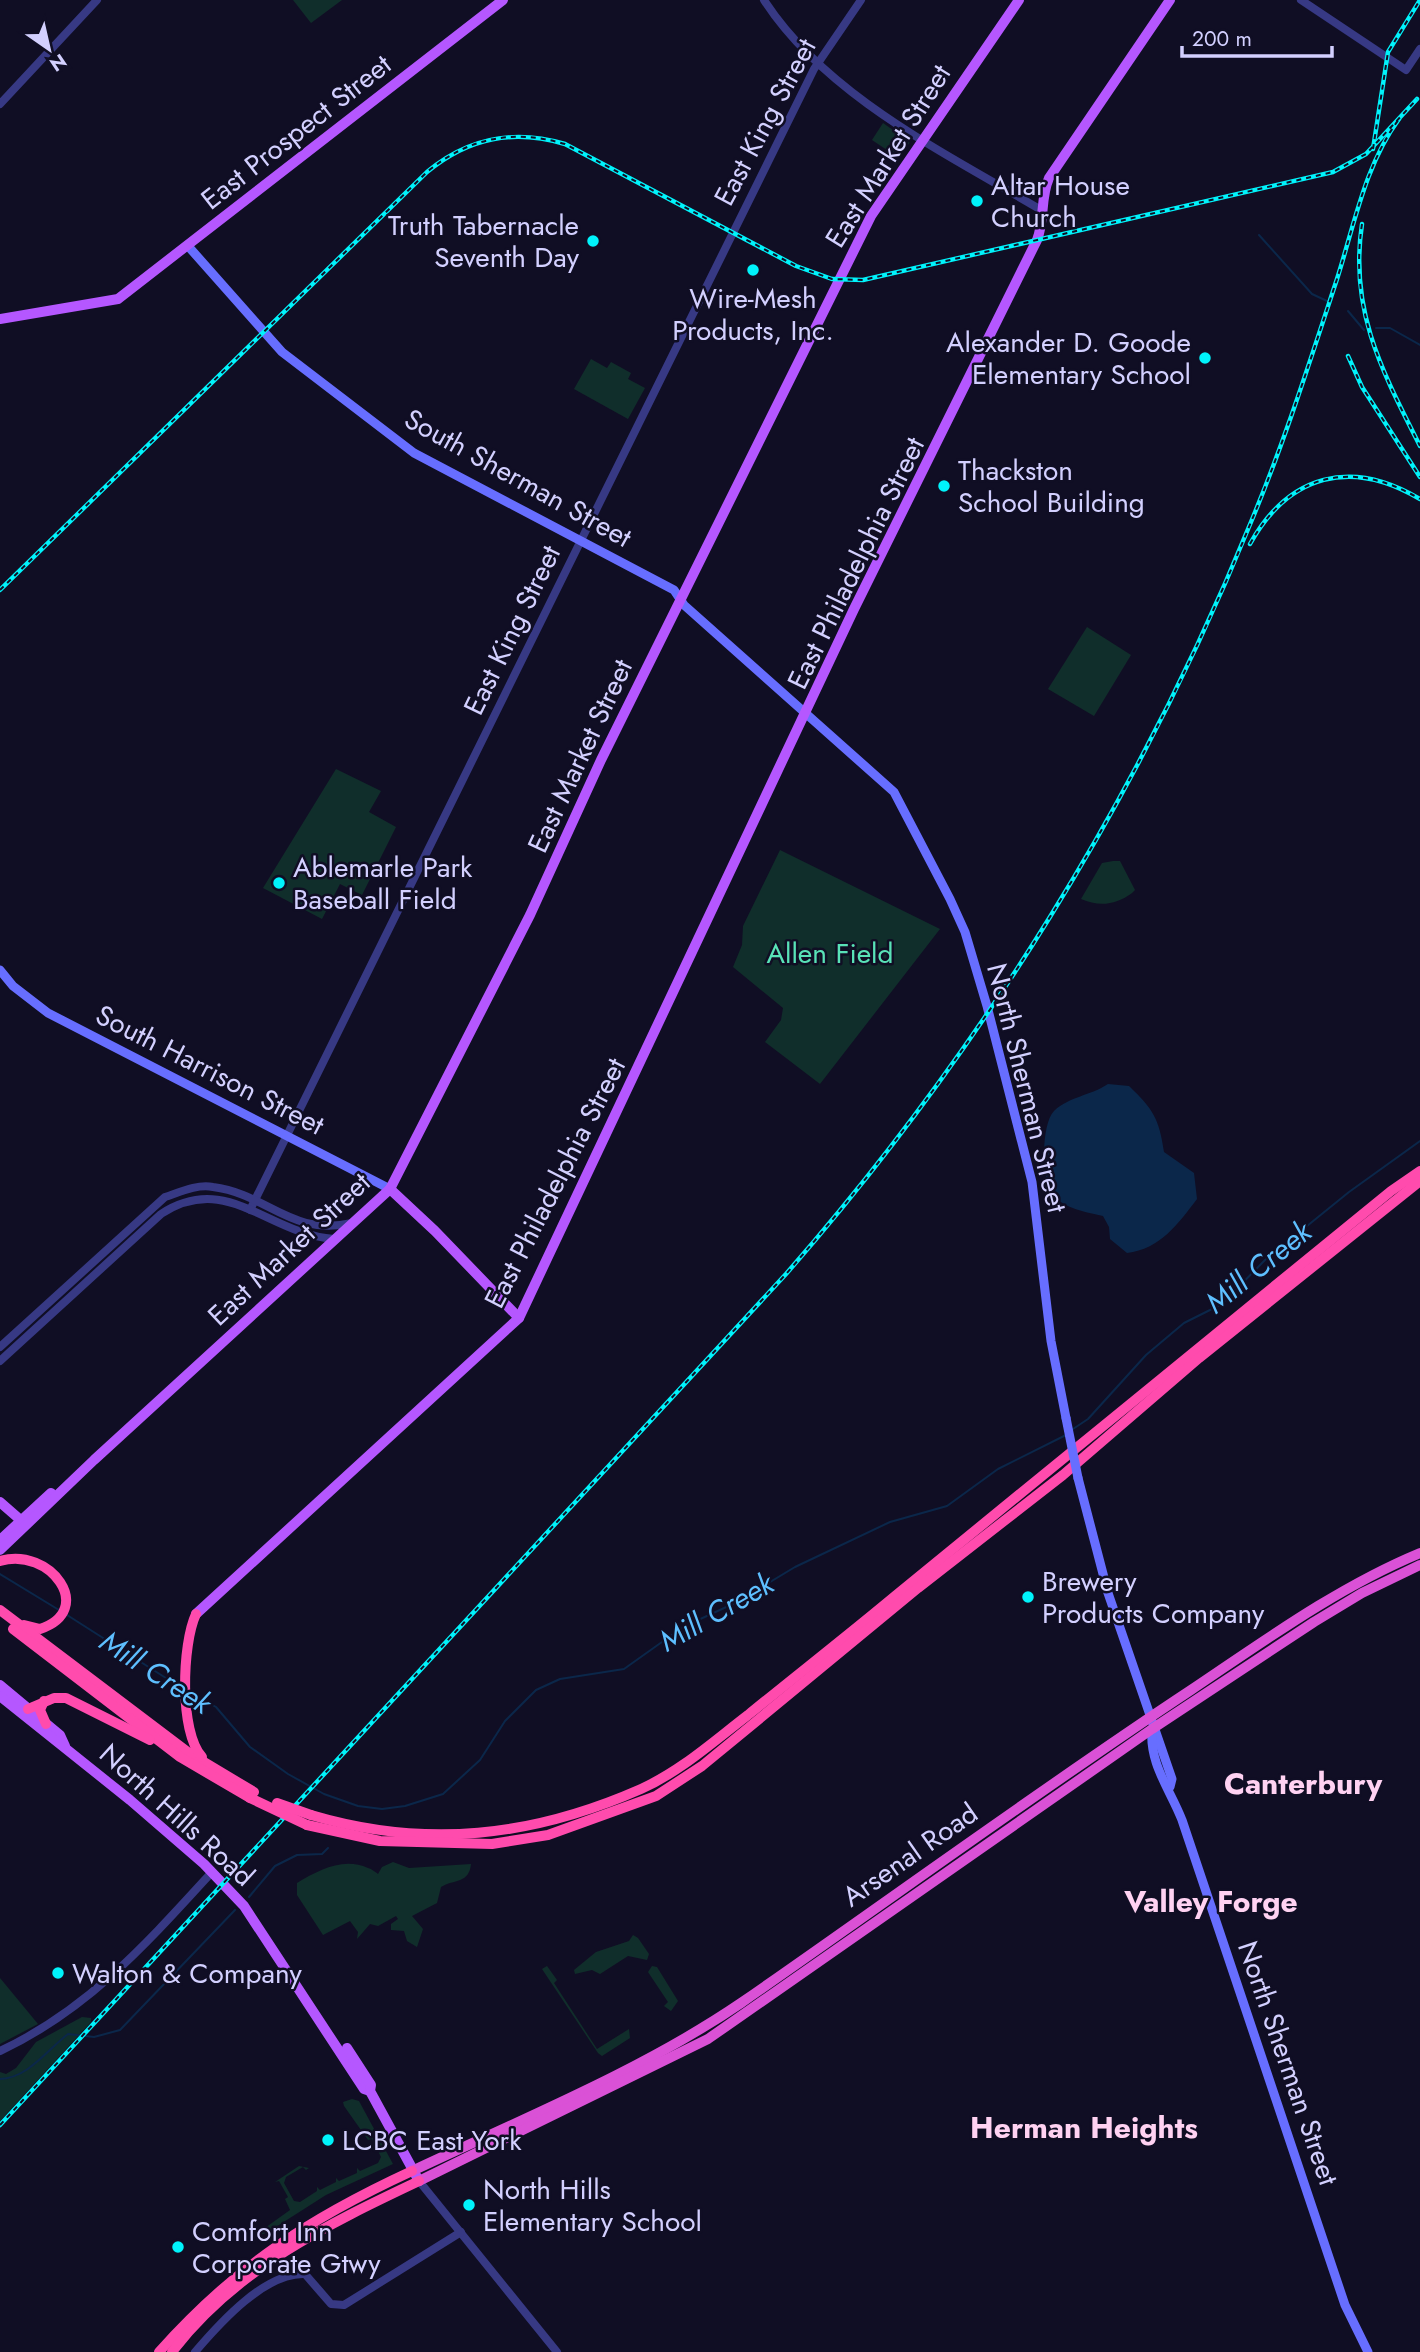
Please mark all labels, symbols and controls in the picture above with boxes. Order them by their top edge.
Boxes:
north arrow [14,14,84,84]
scale bar [1182,14,1332,58]
text: 200 m [1192,24,1252,54]
street label: East King Street [704,31,826,213]
street label: East Prospect Street [192,44,400,219]
text: N [44,47,72,78]
street label: East Market Street [815,56,961,256]
place label: Altar House Church [991,165,1130,238]
marker: Altar House Church [969,193,985,209]
place label: Truth Tabernacle Seventh Day [388,205,580,278]
marker: Truth Tabernacle Seventh Day [585,233,601,249]
marker: Wire-Mesh Products, Inc. [745,262,761,278]
place label: Wire-Mesh Products, Inc. [672,278,834,351]
place label: Alexander D. Goode Elementary School [946,322,1191,395]
marker: Alexander D. Goode Elementary School [1197,350,1213,366]
street label: South Sherman Street [397,398,639,558]
street label: East Philadelphia Street [777,430,935,696]
place label: Thackston School Building [958,450,1145,523]
marker: Thackston School Building [936,478,952,494]
street label: East King Street [453,538,571,722]
street label: East Market Street [517,652,643,860]
place label: Ablemarle Park Baseball Field [293,847,473,920]
marker: Ablemarle Park Baseball Field [271,875,287,891]
park label: Allen Field [767,933,893,974]
street label: North Sherman Street [976,959,1078,1217]
street label: South Harrison Street [89,995,332,1146]
street label: East Philadelphia Street [474,1051,636,1315]
street label: East Market Street [198,1162,380,1335]
water label: Mill Creek [1196,1210,1321,1323]
water label: Mill Creek [651,1561,782,1662]
place label: Brewery Products Company [1042,1561,1265,1634]
marker: Brewery Products Company [1020,1589,1036,1605]
water label: Mill Creek [92,1620,221,1725]
street label: North Hills Road [90,1734,264,1896]
district label: Canterbury [1224,1762,1382,1805]
street label: Arsenal Road [834,1793,986,1917]
district label: Valley Forge [1123,1880,1298,1923]
street label: North Sherman Street [1227,1935,1349,2191]
place label: Walton & Company [72,1953,303,1994]
marker: Walton & Company [50,1965,66,1981]
district label: Herman Heights [970,2106,1198,2149]
place label: LCBC East York [342,2120,522,2161]
marker: LCBC East York [320,2132,336,2148]
place label: North Hills Elementary School [483,2169,702,2242]
marker: North Hills Elementary School [461,2197,477,2213]
place label: Comfort Inn Corporate Gtwy [192,2211,381,2284]
marker: Comfort Inn Corporate Gtwy [170,2239,186,2255]

